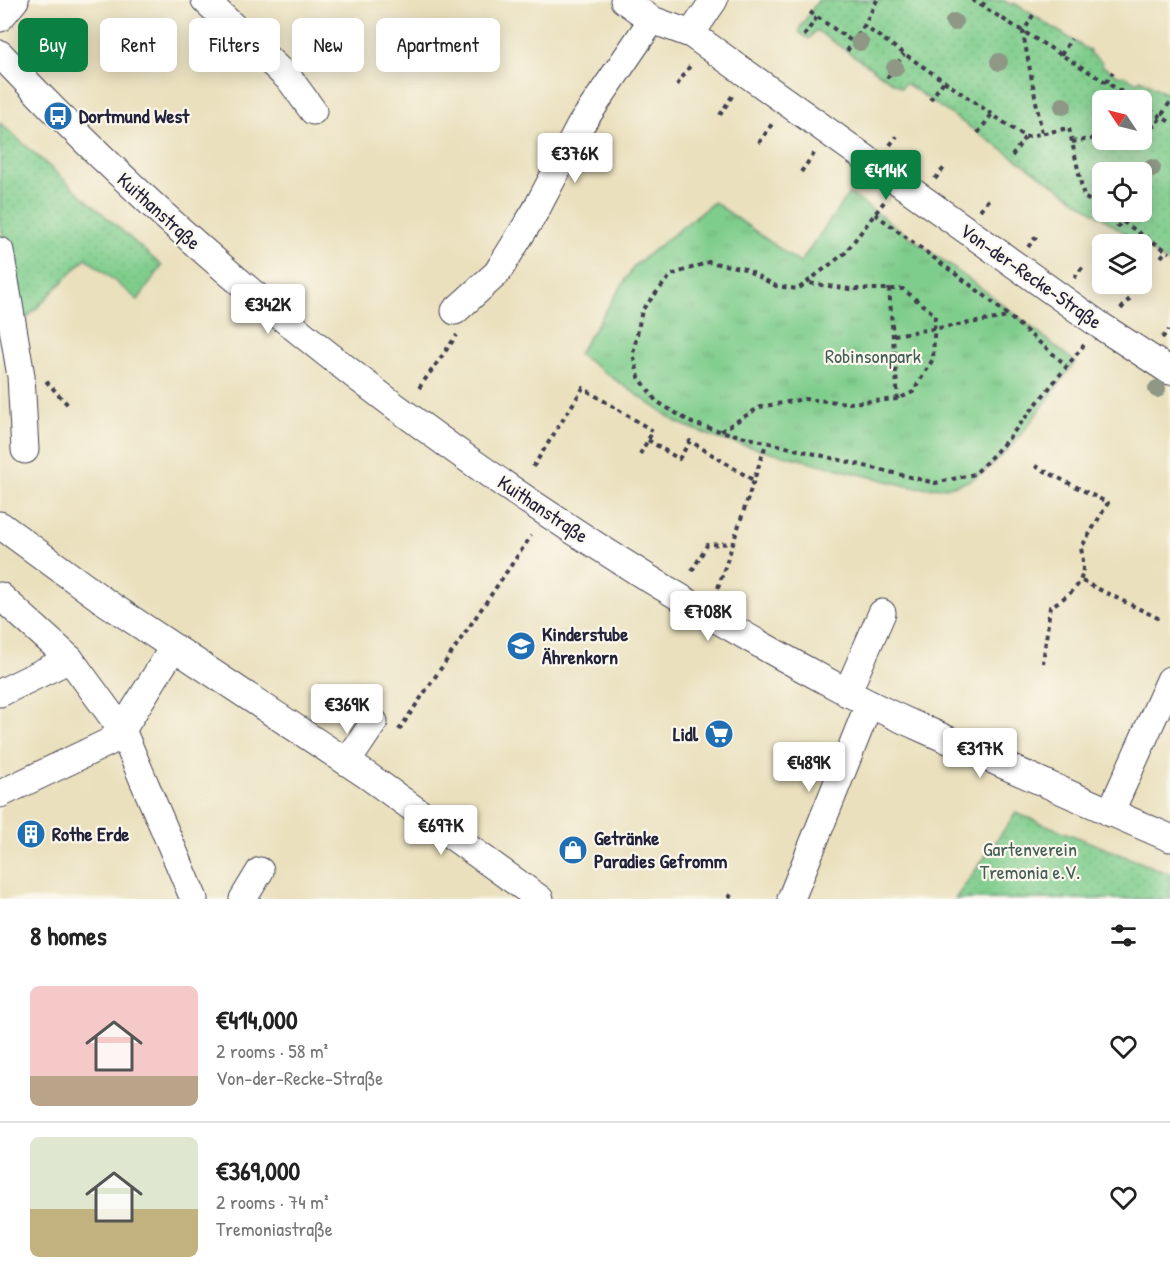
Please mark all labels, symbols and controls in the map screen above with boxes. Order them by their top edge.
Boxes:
chip: Buy [18,18,88,72]
chip: Rent [100,18,177,72]
chip: Filters [189,18,280,72]
chip: New [292,18,364,72]
chip: Apartment [376,18,500,72]
north arrow [1092,90,1152,150]
map controls [1092,90,1152,294]
bus stop icon: Dortmund West [42,100,74,132]
place label: Dortmund West [79,102,190,129]
pin: €376K [533,133,617,184]
text: €376K [552,139,598,166]
pin: €414K [844,150,928,201]
text: €414K [865,156,907,183]
button: locate [1092,162,1152,222]
street label: Kuithanstraße [112,166,207,255]
street label: Von-der-Recke-Straße [955,217,1108,335]
button: layers [1092,234,1152,294]
pin: €342K [226,284,310,335]
text: €342K [245,290,291,317]
park label: Robinsonpark [825,342,921,369]
street label: Kuithanstraße [493,468,594,549]
pin: €708K [666,591,750,642]
text: €708K [684,597,732,624]
place label: Kinderstube Ährenkorn [542,620,628,670]
school or university icon: Kinderstube Ährenkorn [505,630,537,662]
pin: €369K [305,684,389,735]
text: €369K [325,690,369,717]
supermarket icon: Lidl [703,718,735,750]
place label: Lidl [673,720,699,747]
pin: €317K [938,728,1022,779]
text: €317K [957,734,1003,761]
pin: €489K [767,742,851,793]
text: €489K [787,748,831,775]
pin: €697K [399,805,483,856]
text: €697K [418,811,464,838]
building icon: Rothe Erde [15,818,47,850]
place label: Rothe Erde [52,820,129,847]
place label: Getränke Paradies Gefromm [594,824,728,874]
shop icon: Getränke Paradies Gefromm [557,834,589,866]
park label: Gartenverein Tremonia e.V. [980,835,1080,885]
text: 8 homes [30,918,107,953]
icon: filters [1107,919,1140,952]
text: €414,000 [216,1002,298,1037]
icon: home [78,1010,150,1082]
icon: heart [1107,1030,1140,1063]
text: 2 rooms · 58 m² [216,1037,328,1064]
text: Von-der-Recke-Straße [216,1064,383,1091]
text: €369,000 [216,1153,300,1188]
icon: home [78,1161,150,1233]
icon: heart [1107,1181,1140,1214]
text: 2 rooms · 74 m² [216,1188,328,1215]
text: Tremoniastraße [216,1215,333,1242]

